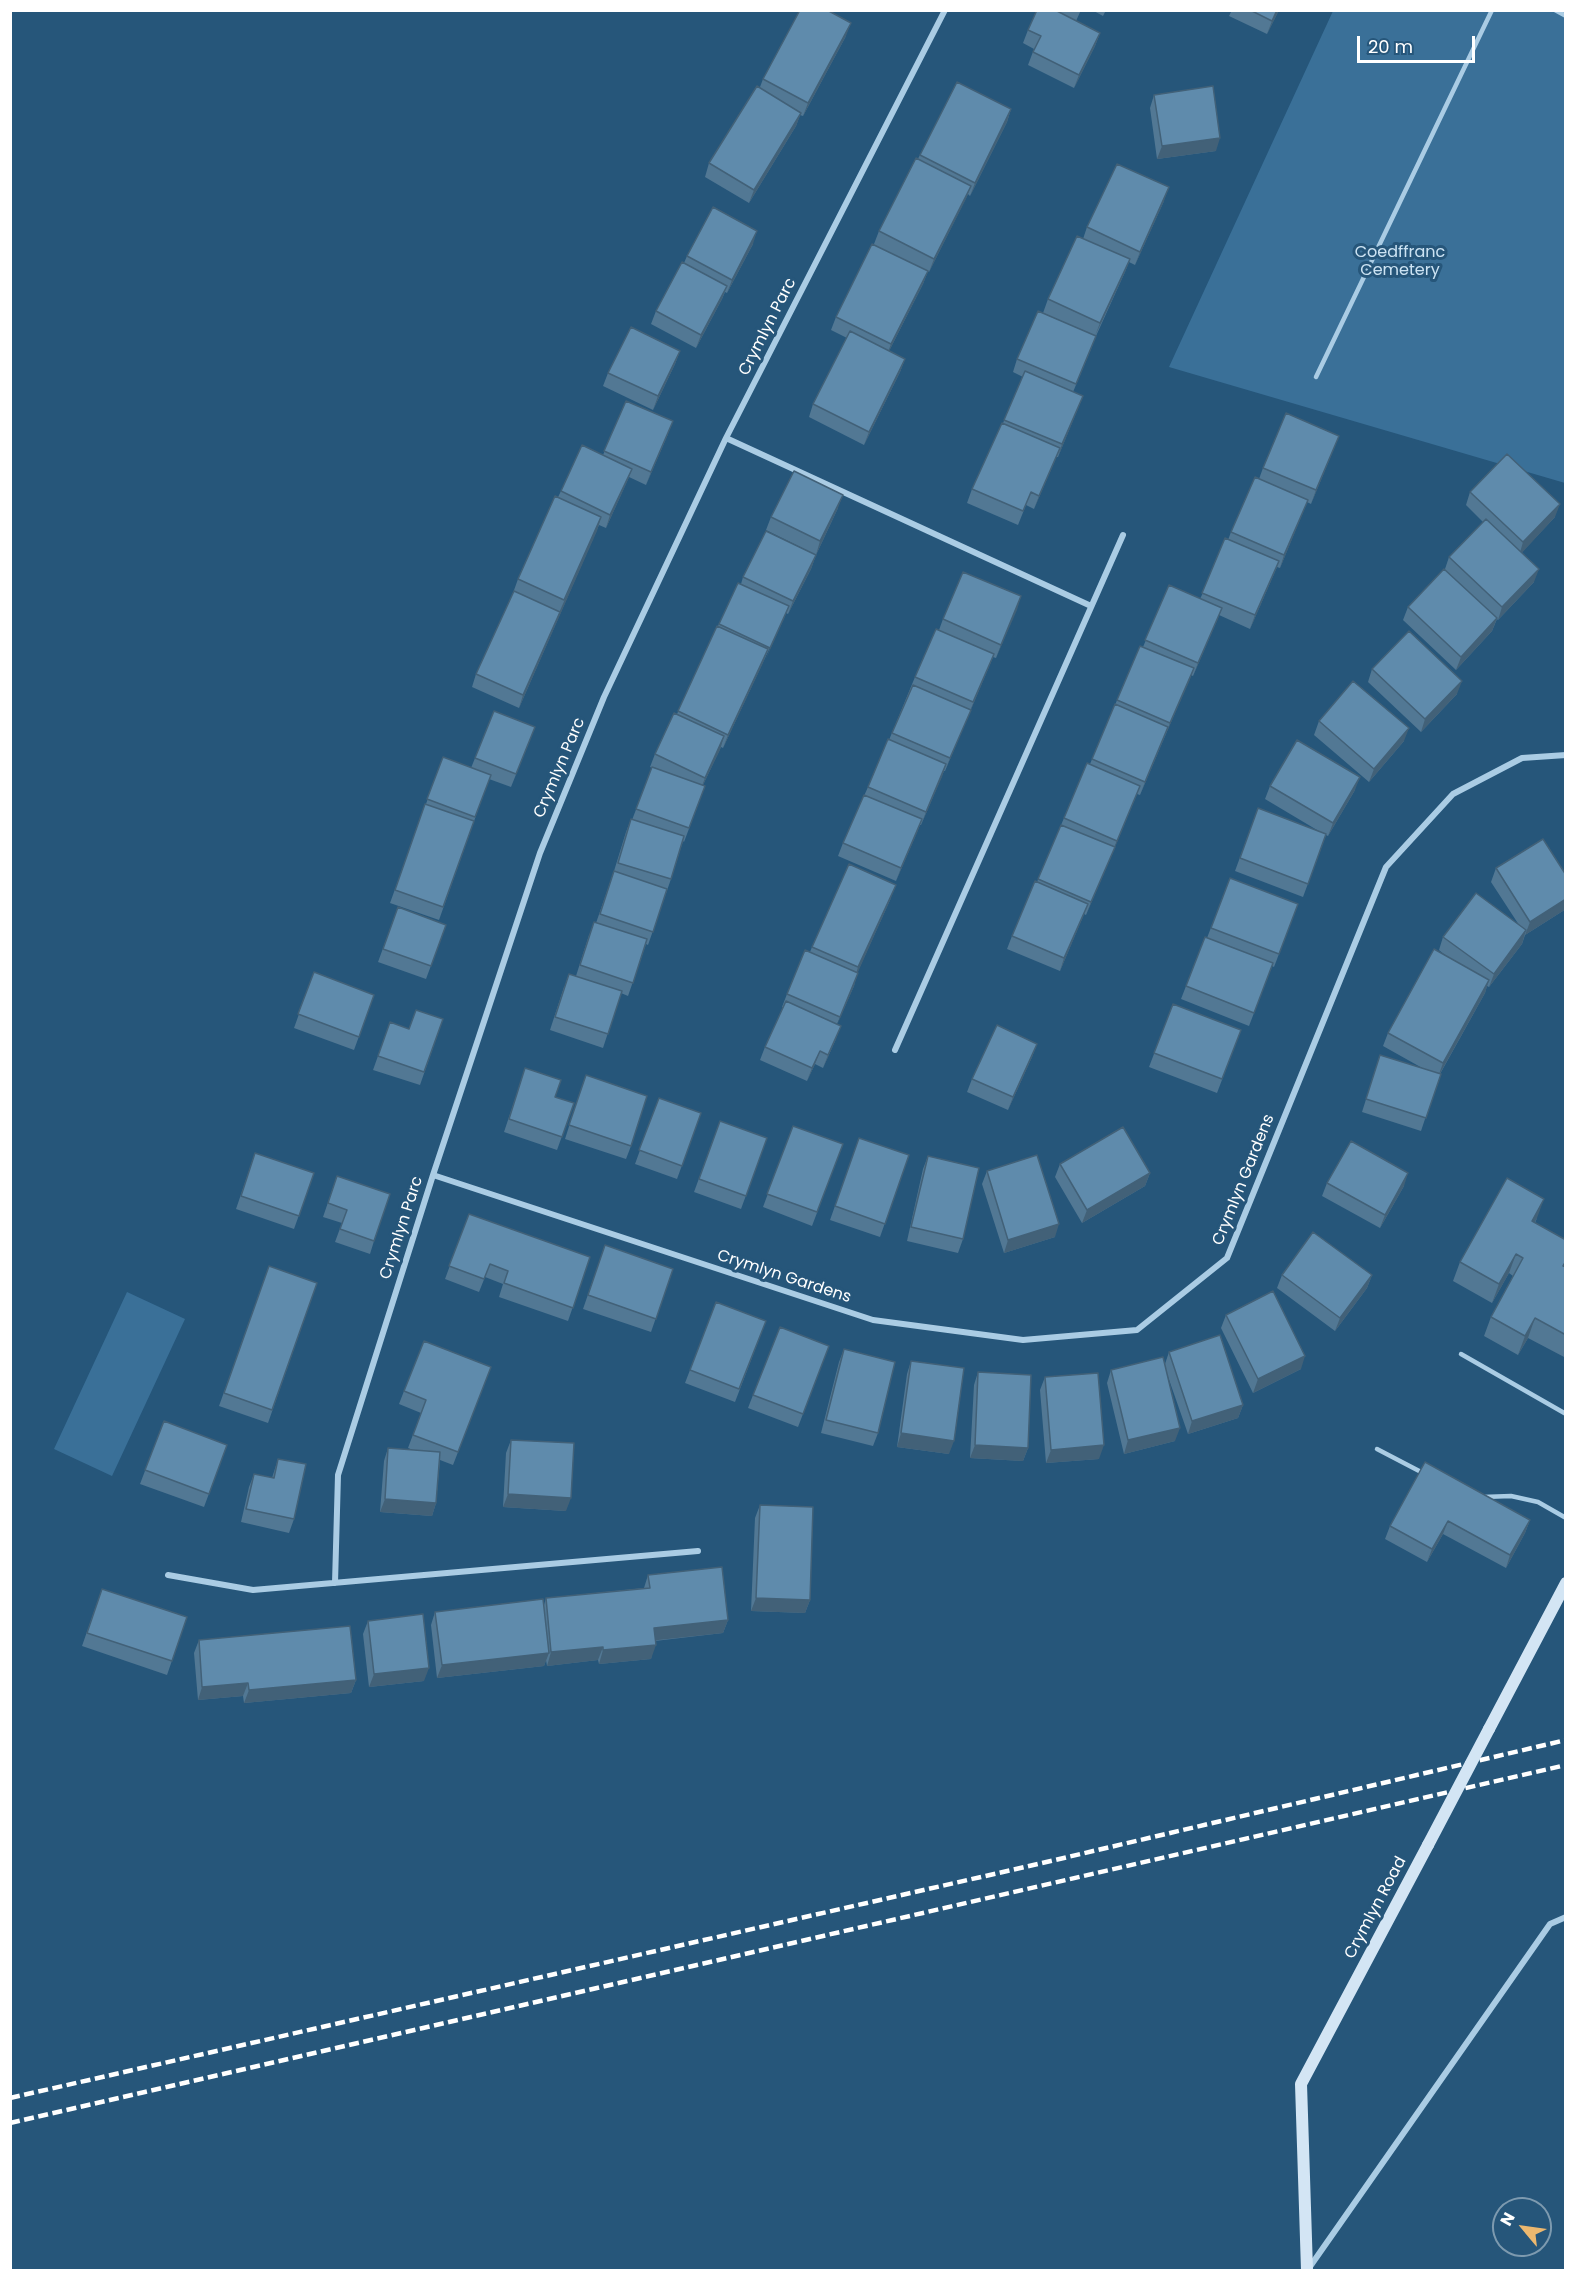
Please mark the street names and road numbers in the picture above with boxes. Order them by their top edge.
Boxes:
street label: Crymlyn Parc [735,275,801,379]
street label: Crymlyn Parc [530,715,590,821]
street label: Crymlyn Gardens [1209,1112,1279,1248]
street label: Crymlyn Parc [376,1174,428,1282]
street label: Crymlyn Gardens [715,1246,853,1308]
street label: Crymlyn Road [1341,1854,1411,1962]

